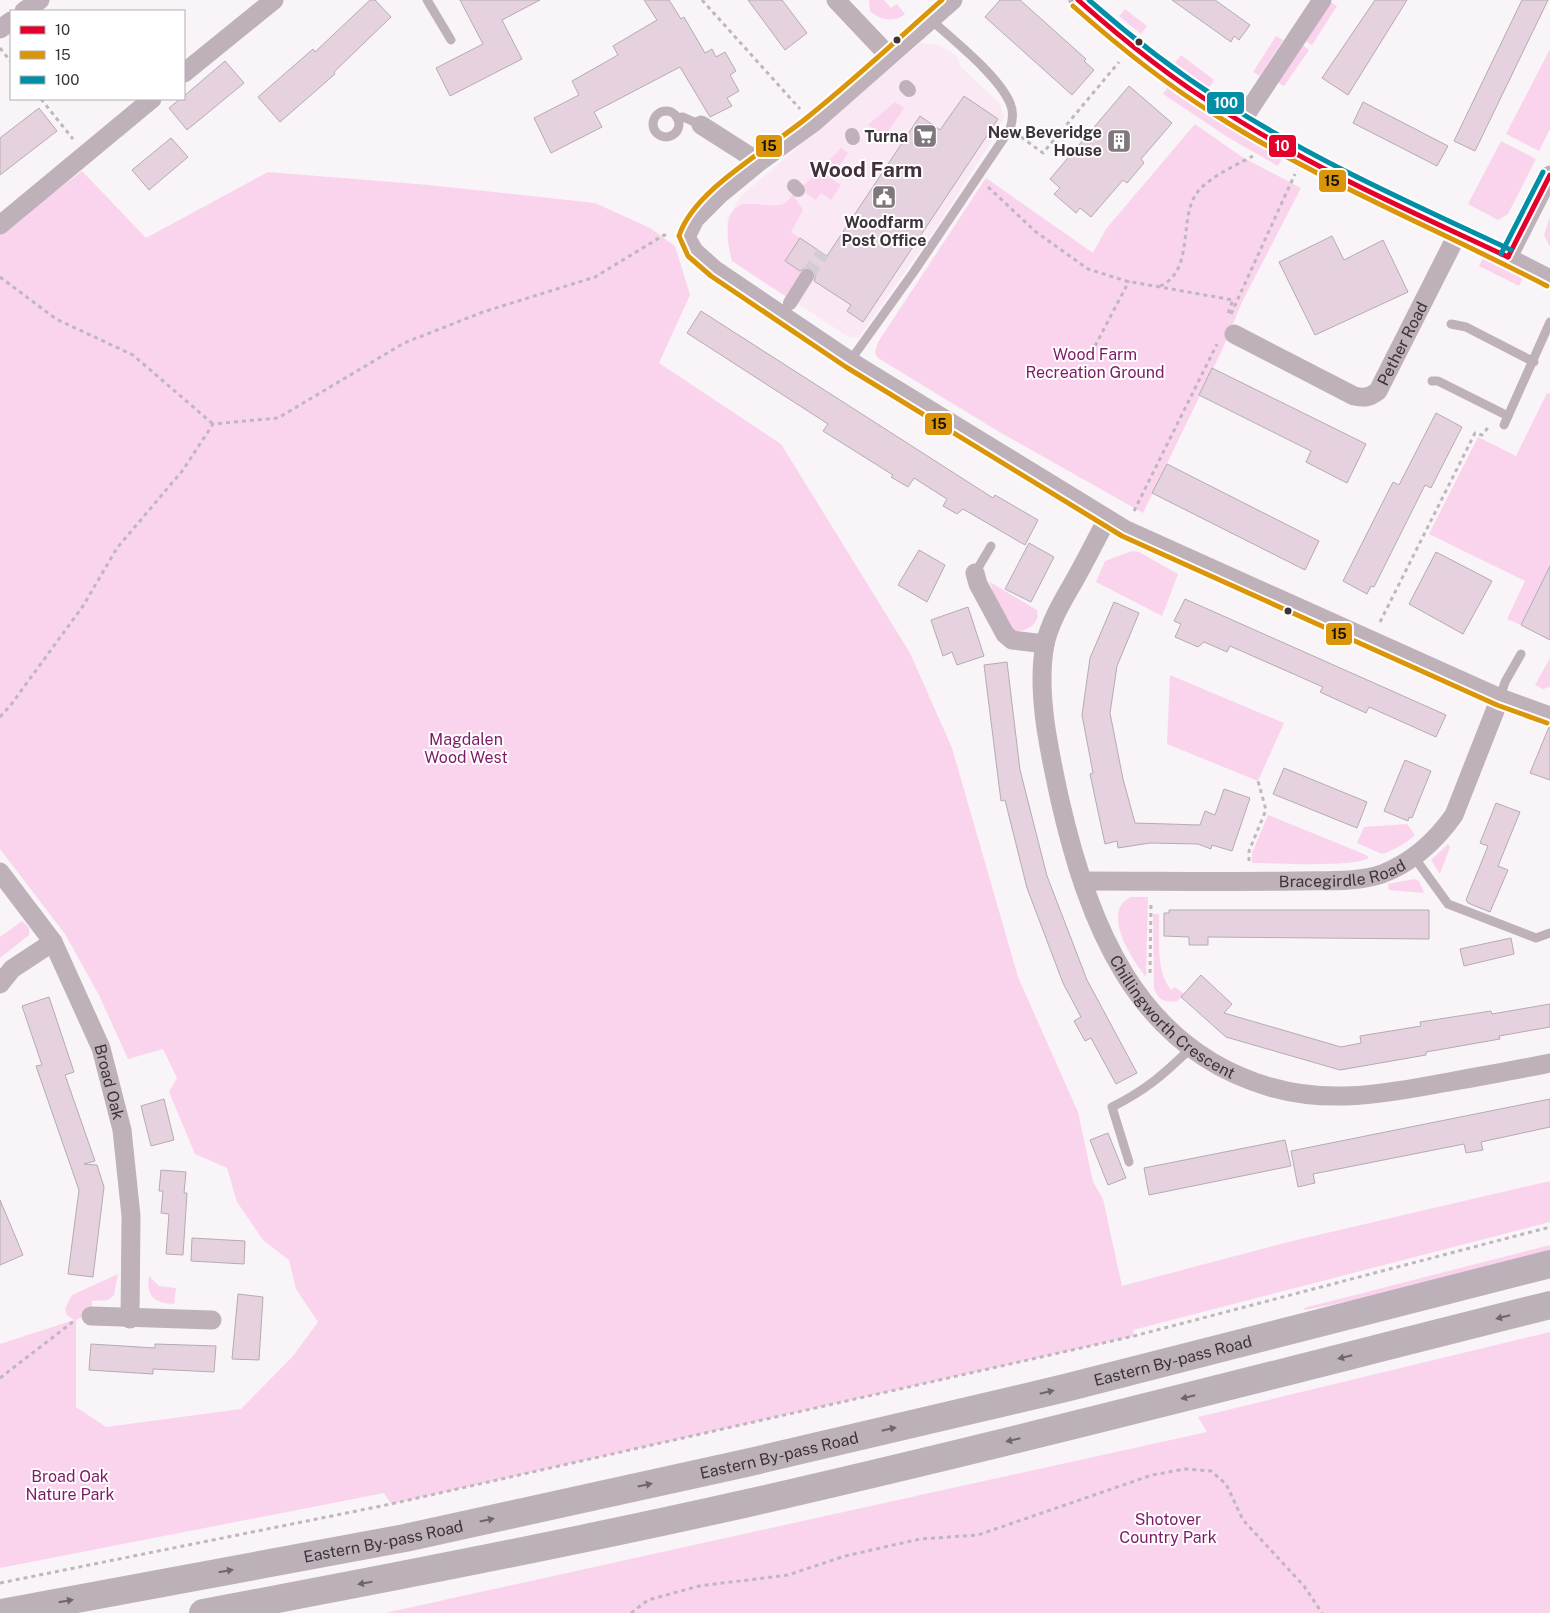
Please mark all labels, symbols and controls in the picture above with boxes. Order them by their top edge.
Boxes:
legend [10,10,185,100]
text: 10 [55,21,70,38]
unlabelled marker [892,35,902,45]
unlabelled marker [1134,37,1144,47]
text: 15 [55,46,71,63]
text: 100 [55,71,79,88]
line badge: 100 [1206,91,1245,115]
text: 100 [1214,95,1238,111]
supermarket icon: Turna [912,123,938,149]
place label: New Beveridge House [988,123,1102,160]
place label: Turna [864,127,908,146]
building icon: New Beveridge House [1106,128,1132,154]
line badge: 15 [755,134,783,158]
line badge: 10 [1268,134,1297,158]
text: 15 [761,138,777,154]
text: 10 [1274,138,1290,154]
district label: Wood Farm [810,157,922,182]
line badge: 15 [1318,169,1347,193]
text: 15 [1324,173,1340,189]
public building icon: Woodfarm Post Office [871,184,897,210]
place label: Woodfarm Post Office [842,213,926,250]
street label: Pether Road [1373,298,1431,388]
park label: Wood Farm Recreation Ground [1025,345,1165,382]
line badge: 15 [924,412,953,436]
text: 15 [931,416,947,432]
unlabelled marker [1283,606,1293,616]
line badge: 15 [1325,622,1353,646]
text: 15 [1331,626,1347,642]
park label: Magdalen Wood West [424,730,508,767]
street label: Bracegirdle Road [1279,855,1409,891]
street label: Chillingworth Crescent [1106,952,1238,1082]
street label: Broad Oak [91,1042,128,1122]
one-way arrow [1495,1313,1510,1321]
street label: Eastern By-pass Road [1092,1331,1254,1390]
one-way arrow [1338,1353,1353,1361]
one-way arrow [1040,1388,1055,1396]
one-way arrow [1180,1393,1195,1401]
one-way arrow [882,1425,897,1433]
street label: Eastern By-pass Road [698,1427,860,1482]
one-way arrow [1006,1436,1021,1444]
park label: Broad Oak Nature Park [25,1467,115,1504]
one-way arrow [638,1481,653,1489]
park label: Shotover Country Park [1119,1510,1217,1547]
street label: Eastern By-pass Road [302,1516,465,1566]
one-way arrow [479,1516,494,1524]
one-way arrow [218,1567,234,1575]
one-way arrow [357,1580,373,1588]
one-way arrow [58,1597,73,1605]

